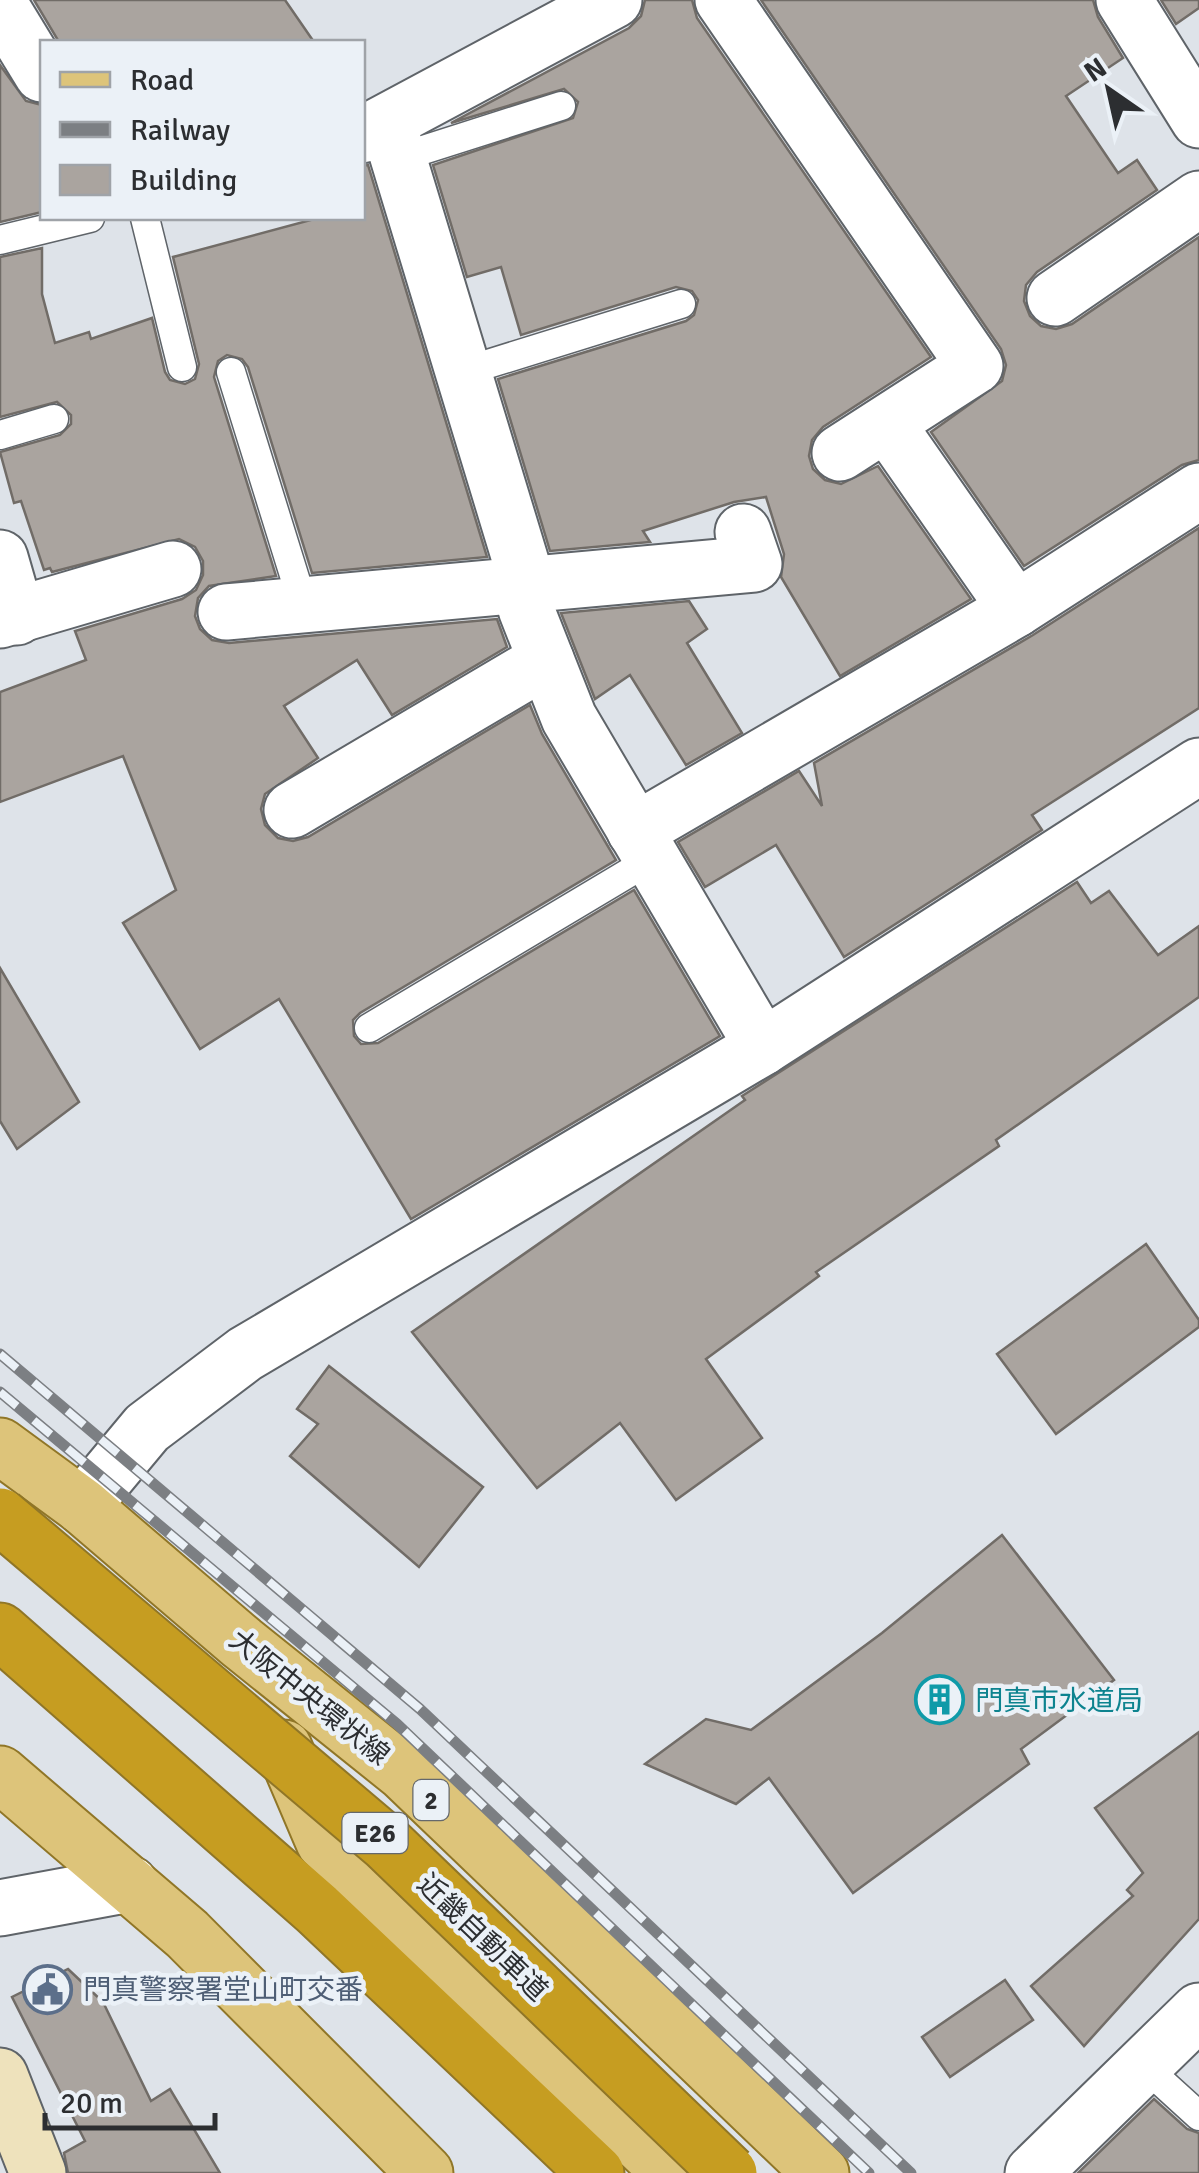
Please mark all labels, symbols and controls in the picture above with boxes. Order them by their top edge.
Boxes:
legend [40,40,365,220]
north arrow [1059,40,1159,140]
text: N [1078,51,1113,90]
text: Road [130,62,194,99]
text: Railway [130,112,230,149]
text: Building [130,162,237,199]
street label: 大阪中央環状線 [223,1623,396,1773]
building icon: 門真市水道局 [914,1674,966,1726]
place label: 門真市水道局 [975,1684,1143,1718]
road number: 2 [414,1780,448,1820]
road number: E26 [342,1813,408,1853]
street label: 近畿自動車道 [410,1867,555,2008]
public building icon: 門真警察署堂山町交番 [22,1963,74,2015]
place label: 門真警察署堂山町交番 [83,1973,363,2007]
scale bar [45,2068,215,2130]
text: 20 m [60,2085,123,2122]

